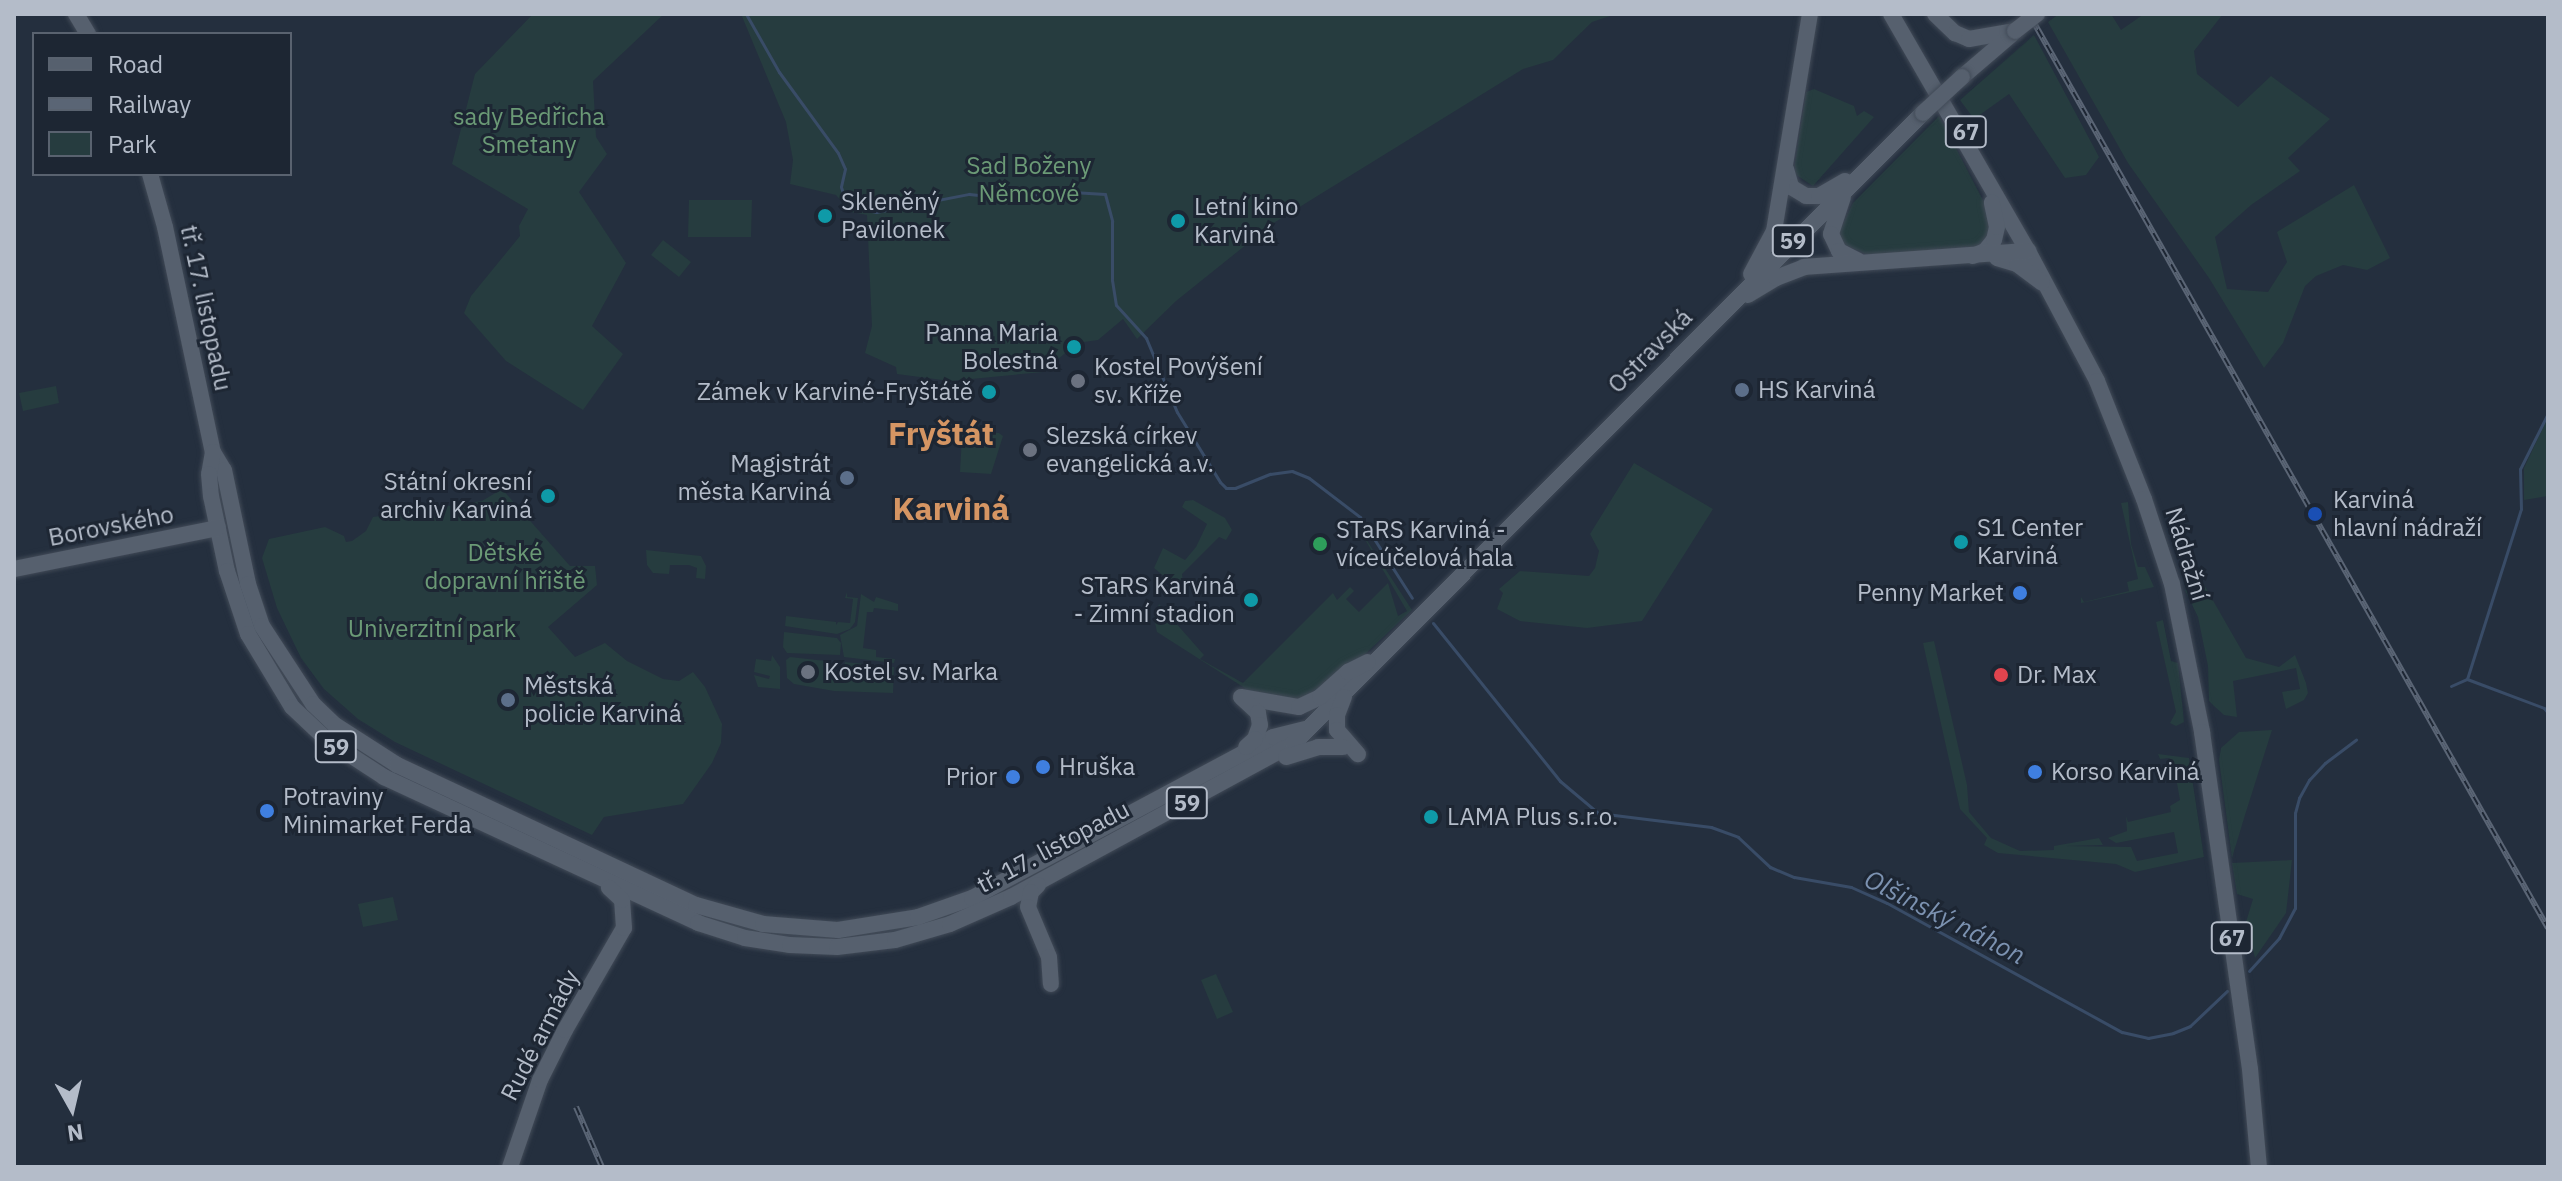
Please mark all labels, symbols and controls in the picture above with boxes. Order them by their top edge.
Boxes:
legend [32,32,292,176]
text: Road [108,48,163,80]
text: Railway [108,88,191,120]
park label: sady Bedřicha Smetany [453,103,605,159]
road number: 67 [1944,114,1988,150]
text: Park [108,128,157,160]
park label: Sad Boženy Němcové [967,152,1091,208]
place label: Skleněný Pavilonek [841,188,945,244]
place label: Letní kino Karviná [1194,193,1298,249]
marker: Skleněný Pavilonek [816,207,834,225]
marker: Letní kino Karviná [1169,212,1187,230]
street label: tř. 17. listopadu [174,223,238,393]
road number: 59 [1771,223,1815,259]
street label: Ostravská [1602,303,1698,399]
place label: Panna Maria Bolestná [925,319,1058,375]
marker: Panna Maria Bolestná [1065,338,1083,356]
place label: Kostel Povýšení sv. Kříže [1094,353,1263,409]
marker: Kostel Povýšení sv. Kříže [1069,372,1087,390]
place label: HS Karviná [1758,376,1876,404]
place label: Zámek v Karviné-Fryštátě [697,378,973,406]
marker: HS Karviná [1733,381,1751,399]
marker: Zámek v Karviné-Fryštátě [980,383,998,401]
district label: Fryštát [888,414,994,452]
place label: Slezská církev evangelická a.v. [1046,422,1214,478]
marker: Slezská církev evangelická a.v. [1021,441,1039,459]
place label: Magistrát města Karviná [677,450,831,506]
place label: Státní okresní archiv Karviná [380,468,532,524]
marker: Magistrát města Karviná [838,469,856,487]
place label: Karviná hlavní nádraží [2333,486,2482,542]
marker: Státní okresní archiv Karviná [539,487,557,505]
district label: Karviná [893,489,1009,527]
street label: Borovského [46,500,176,552]
marker: Karviná hlavní nádraží [2304,503,2326,525]
street label: Nádražní [2159,504,2215,604]
place label: S1 Center Karviná [1977,514,2083,570]
place label: STaRS Karviná - víceúčelová hala [1336,516,1513,572]
marker: S1 Center Karviná [1952,533,1970,551]
marker: STaRS Karviná - víceúčelová hala [1311,535,1329,553]
park label: Dětské dopravní hřiště [424,539,586,595]
place label: STaRS Karviná - Zimní stadion [1074,572,1235,628]
place label: Penny Market [1857,579,2004,607]
marker: Penny Market [2011,584,2029,602]
marker: STaRS Karviná - Zimní stadion [1242,591,1260,609]
park label: Univerzitní park [348,615,516,643]
place label: Kostel sv. Marka [824,658,998,686]
place label: Dr. Max [2017,661,2097,689]
marker: Kostel sv. Marka [799,663,817,681]
marker: Dr. Max [1992,666,2010,684]
place label: Městská policie Karviná [524,672,682,728]
marker: Městská policie Karviná [499,691,517,709]
road number: 59 [314,729,358,765]
place label: Hruška [1059,753,1135,781]
marker: Hruška [1034,758,1052,776]
place label: Korso Karviná [2051,758,2200,786]
place label: Prior [946,763,997,791]
marker: Korso Karviná [2026,763,2044,781]
marker: Prior [1004,768,1022,786]
place label: Potraviny Minimarket Ferda [283,783,472,839]
road number: 59 [1165,785,1209,821]
street label: tř. 17. listopadu [972,795,1134,899]
marker: Potraviny Minimarket Ferda [258,802,276,820]
place label: LAMA Plus s.r.o. [1447,803,1618,831]
marker: LAMA Plus s.r.o. [1422,808,1440,826]
water label: Olšinský náhon [1859,863,2031,971]
road number: 67 [2210,920,2254,956]
street label: Rudé armády [495,965,585,1105]
north arrow [32,1069,112,1149]
text: N [66,1118,85,1149]

